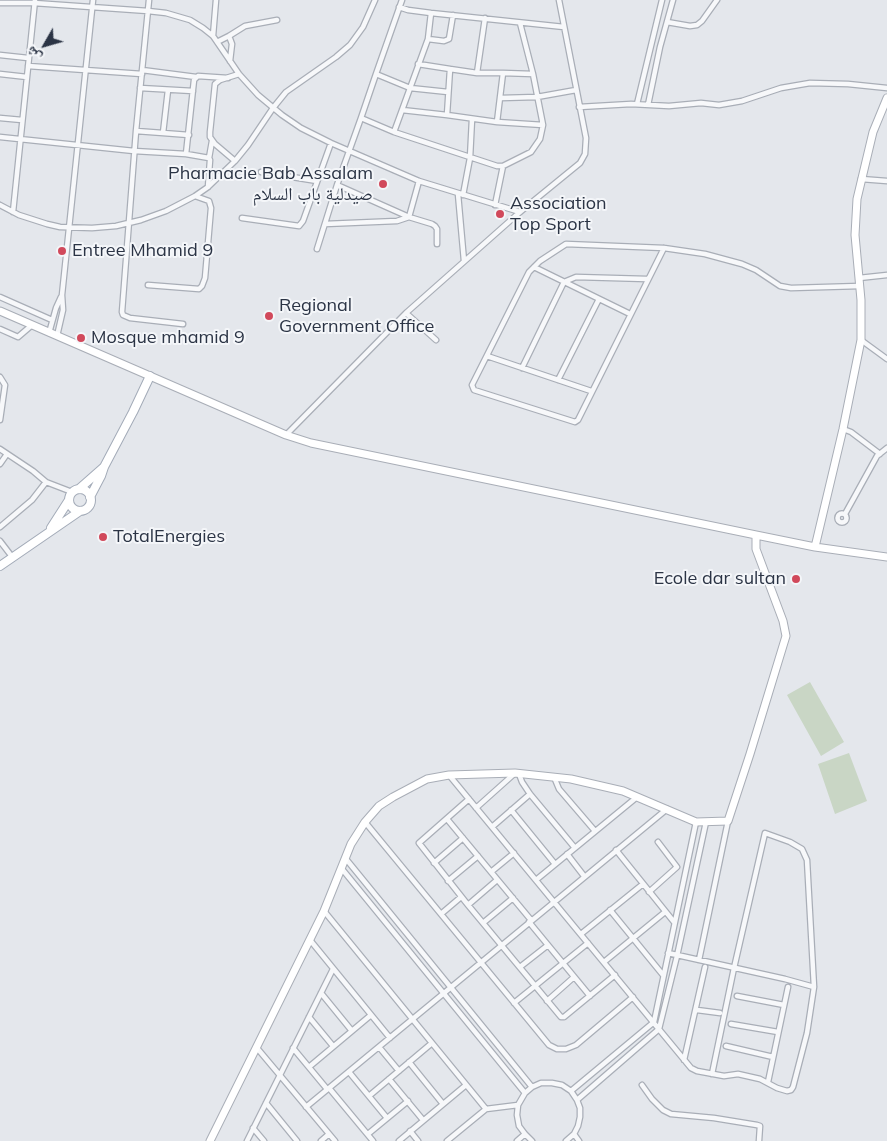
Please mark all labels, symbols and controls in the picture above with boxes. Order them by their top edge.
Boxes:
north arrow [20,20,70,70]
text: ش [22,43,45,66]
place label: Pharmacie Bab Assalam صيدلية باب السلام [168,163,373,205]
marker: Pharmacie Bab Assalam صيدلية باب السلام [377,178,389,190]
place label: Association Top Sport [510,193,607,235]
marker: Association Top Sport [494,208,506,220]
place label: Entree Mhamid 9 [72,240,213,262]
marker: Entree Mhamid 9 [56,245,68,257]
place label: Regional Government Office [279,295,434,338]
marker: Regional Government Office [263,310,275,322]
place label: Mosque mhamid 9 [91,327,245,349]
marker: Mosque mhamid 9 [75,332,87,344]
place label: TotalEnergies [113,526,225,548]
marker: TotalEnergies [97,531,109,543]
place label: Ecole dar sultan [654,568,786,590]
marker: Ecole dar sultan [790,573,802,585]

